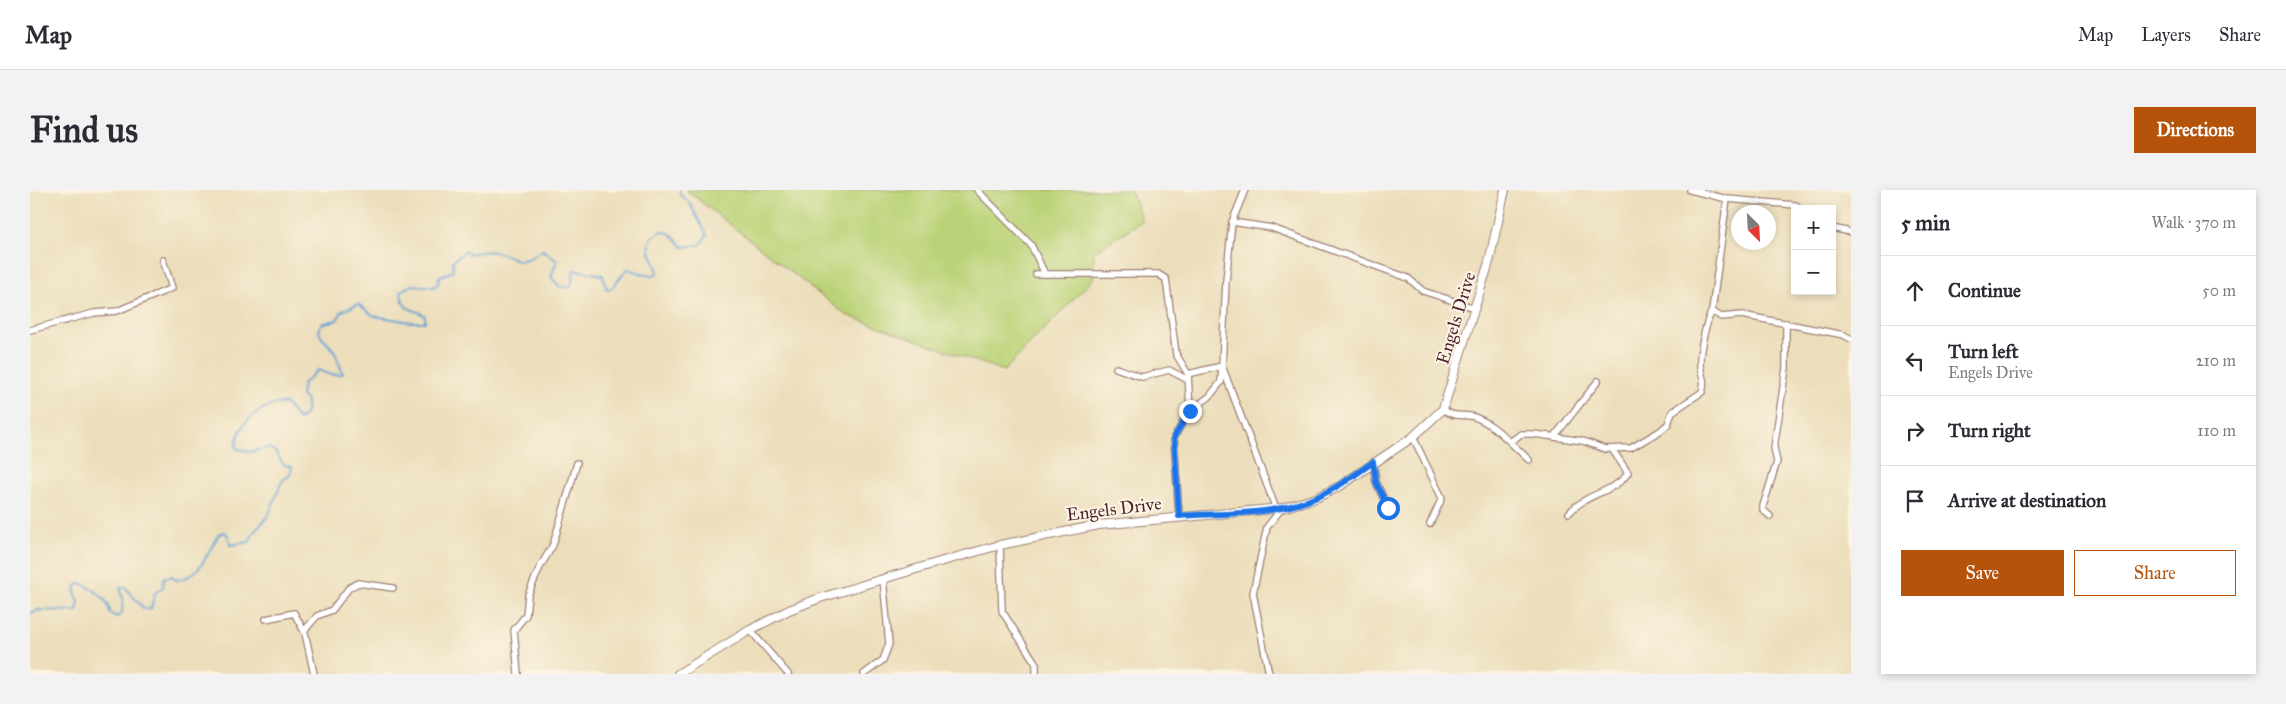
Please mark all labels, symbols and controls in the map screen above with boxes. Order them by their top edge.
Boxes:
text: Map [25,20,72,50]
text: Map [2078,24,2113,46]
text: Layers [2141,24,2191,46]
text: Share [2219,24,2261,46]
button: Directions [2134,107,2256,153]
text: Find us [30,109,138,152]
north arrow [1731,205,1776,250]
map controls [1791,205,1836,295]
button: + [1791,205,1836,250]
text: 5 min [1901,210,1950,236]
text: Walk · 370 m [2152,213,2236,232]
button: − [1791,250,1836,295]
street label: Engels Drive [1432,269,1481,367]
icon: ahead [1901,277,1929,305]
text: Continue [1948,279,2021,302]
text: 50 m [2202,281,2236,300]
text: Turn left [1948,340,2018,363]
icon: left [1901,347,1929,375]
text: 210 m [2196,351,2236,370]
text: Engels Drive [1948,363,2033,382]
route end [1179,400,1202,423]
icon: right [1901,417,1929,445]
text: Turn right [1948,419,2031,442]
text: 110 m [2197,421,2236,440]
icon: arrive [1901,487,1929,515]
text: Arrive at destination [1948,489,2106,512]
street label: Engels Drive [1065,492,1163,527]
route start [1377,497,1400,520]
button: Save [1901,550,2064,596]
button: Share [2074,550,2236,596]

